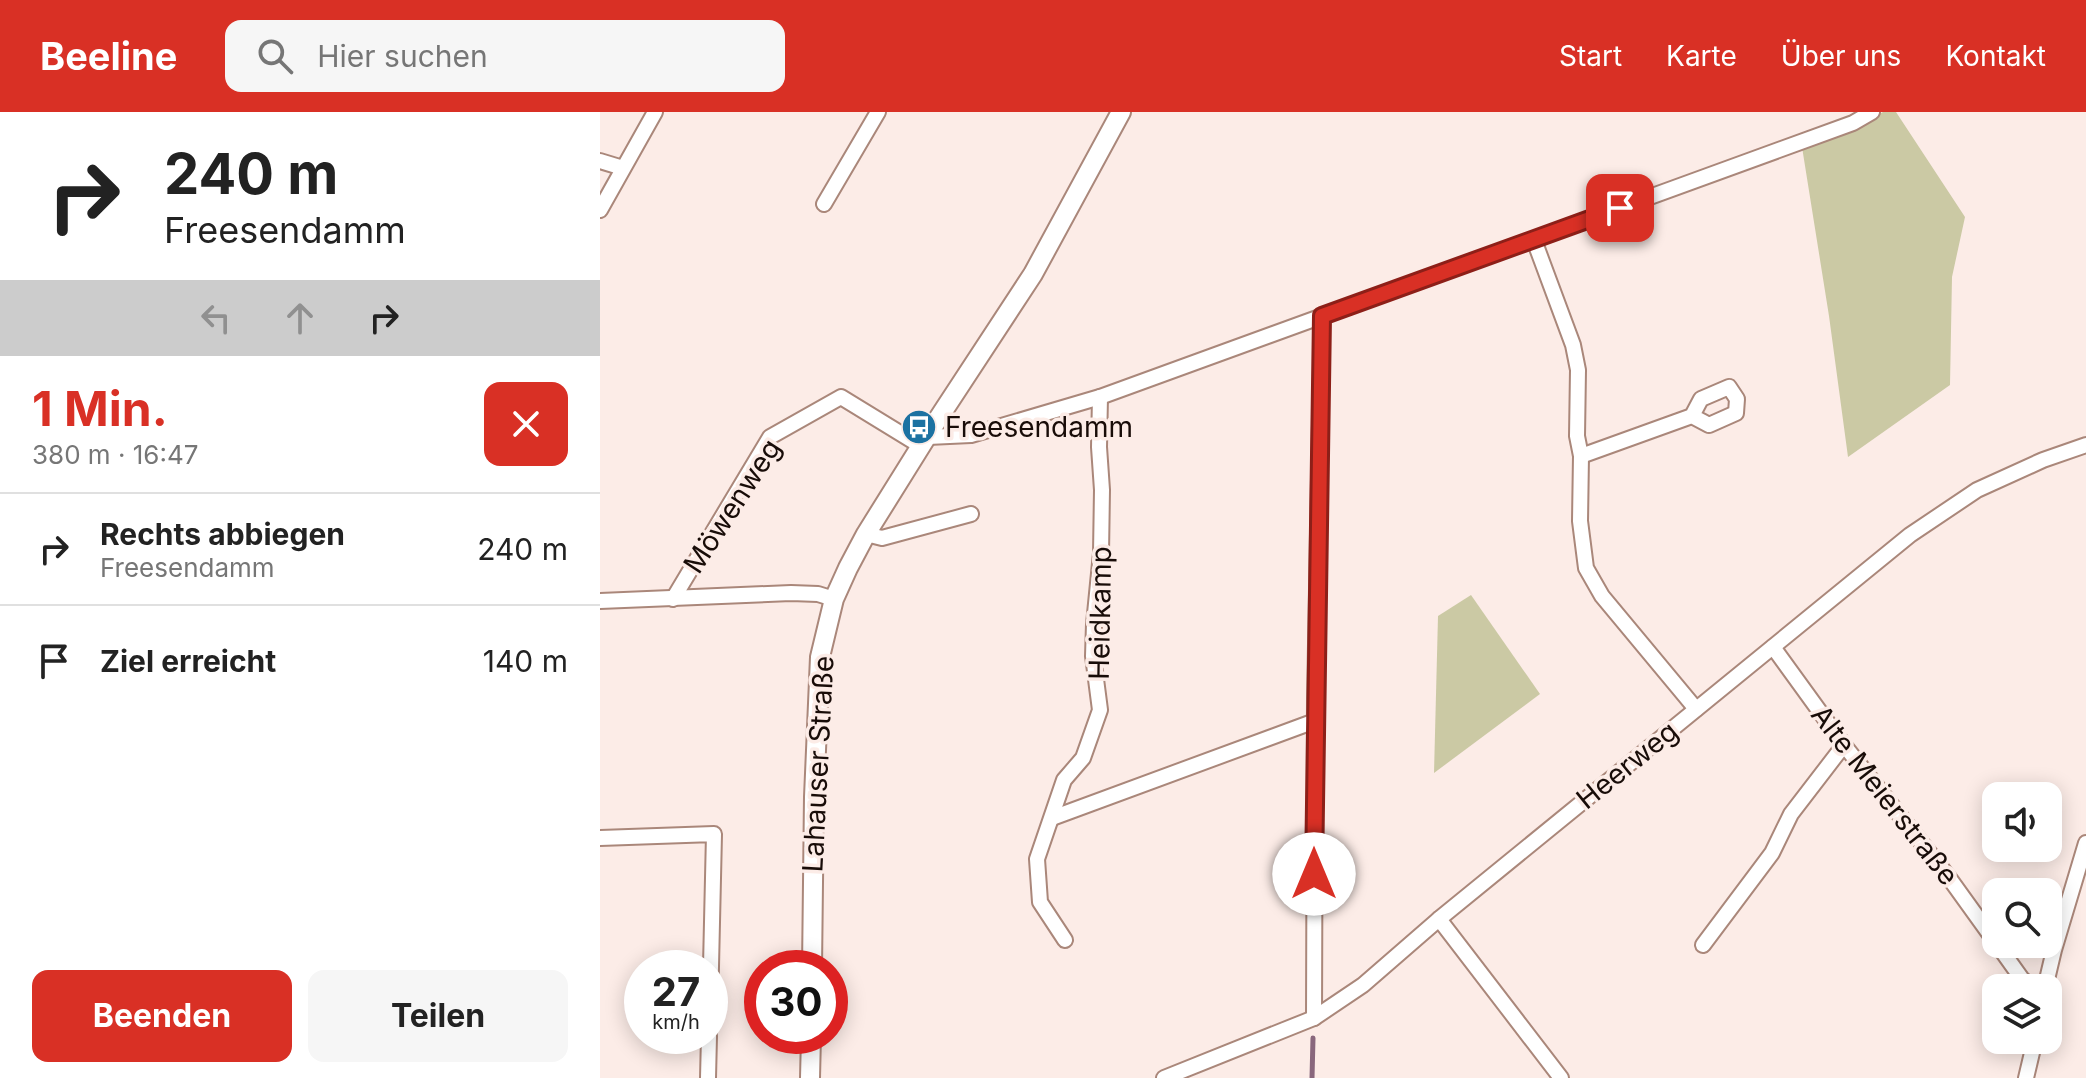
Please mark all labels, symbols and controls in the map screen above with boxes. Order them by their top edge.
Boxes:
search box [225,20,785,92]
text: Beeline [40,33,177,79]
icon: search [253,34,297,78]
text: Hier suchen [317,38,488,74]
text: Start [1559,39,1622,73]
text: Karte [1666,39,1737,73]
text: Über uns [1781,39,1901,73]
text: Kontakt [1945,39,2046,73]
text: 240 m [164,140,338,208]
icon: right [32,144,136,248]
pin [1586,174,1654,242]
icon: arrive [1598,186,1642,230]
text: Freesendamm [164,208,406,252]
icon: left [194,296,238,340]
icon: ahead [278,296,322,340]
icon: right [362,296,406,340]
text: 1 Min. [32,379,168,438]
button: close [484,382,568,466]
bus stop icon: Freesendamm [900,408,938,446]
place label: Freesendamm [945,410,1133,444]
street label: Möwenweg [676,433,788,579]
text: 380 m · 16:47 [32,439,198,470]
text: Rechts abbiegen [100,516,345,552]
icon: right [32,527,76,571]
text: 240 m [477,531,568,567]
street label: Heidkamp [1082,546,1118,680]
text: Freesendamm [100,552,275,583]
icon: arrive [32,639,76,683]
text: Ziel erreicht [100,643,276,679]
text: 140 m [483,643,568,679]
street label: Lahauser Straße [795,655,841,873]
street label: Alte Meierstraße [1804,698,1966,892]
street label: Heerweg [1570,714,1684,816]
map controls [1982,782,2062,1054]
button: sound [1982,782,2062,862]
position arrow [1272,832,1356,916]
button: search [1982,878,2062,958]
speed limit sign: 30 [744,950,848,1054]
text: 27 [652,967,700,1016]
button: Beenden [32,970,292,1062]
button: Teilen [308,970,568,1062]
button: layers [1982,974,2062,1054]
text: km/h [652,1010,700,1034]

